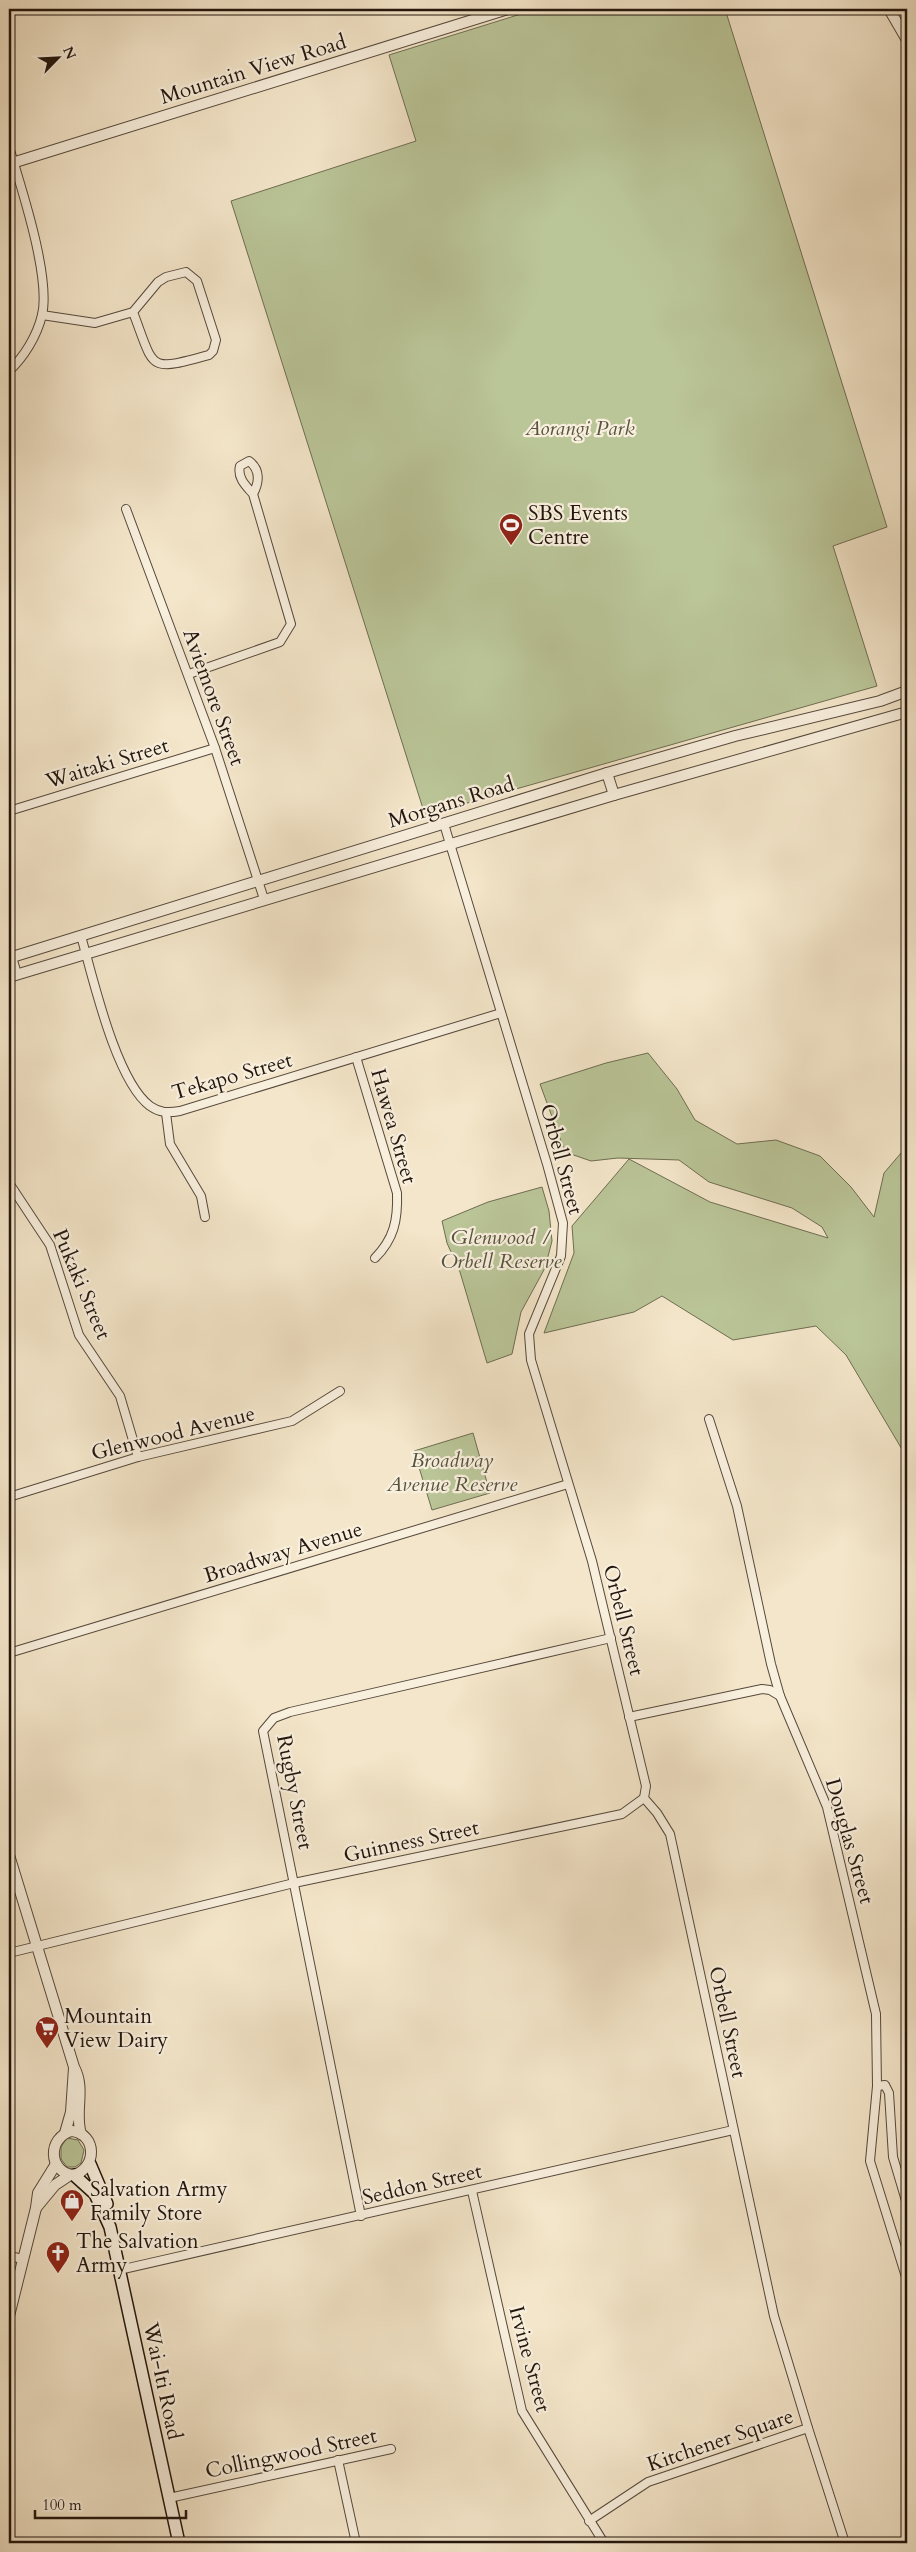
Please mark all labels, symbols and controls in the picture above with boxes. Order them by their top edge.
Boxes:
street label: Mountain View Road [156,27,350,112]
north arrow [32,32,82,82]
text: N [58,43,81,62]
park label: Aorangi Park [524,414,635,443]
place label: SBS Events Centre [528,499,628,552]
sports icon: SBS Events Centre [498,512,524,546]
street label: Aviemore Street [175,625,252,770]
street label: Waitaki Street [41,731,173,796]
street label: Morgans Road [385,770,518,835]
street label: Tekapo Street [169,1045,296,1108]
street label: Hawea Street [363,1065,424,1187]
street label: Orbell Street [533,1101,590,1218]
park label: Glenwood / Orbell Reserve [440,1223,562,1276]
street label: Pukaki Street [45,1224,118,1344]
street label: Glenwood Avenue [88,1399,258,1468]
park label: Broadway Avenue Reserve [386,1446,518,1499]
street label: Broadway Avenue [200,1515,366,1590]
street label: Orbell Street [596,1562,651,1679]
street label: Rugby Street [269,1732,320,1852]
street label: Douglas Street [818,1775,881,1908]
street label: Guinness Street [341,1813,482,1870]
street label: Orbell Street [702,1964,754,2081]
place label: Mountain View Dairy [64,2002,168,2055]
supermarket icon: Mountain View Dairy [34,2015,60,2049]
street label: Seddon Street [359,2157,485,2212]
place label: Salvation Army Family Store [90,2175,228,2228]
shop icon: Salvation Army Family Store [59,2188,85,2222]
place label: The Salvation Army [76,2227,199,2280]
church icon: The Salvation Army [45,2240,71,2274]
street label: Irvine Street [501,2303,558,2416]
street label: Wai-Iti Road [136,2319,189,2442]
street label: Kitchener Square [643,2402,797,2479]
street label: Collingwood Street [203,2421,380,2486]
scale bar [35,2487,186,2519]
text: 100 m [42,2495,82,2515]

